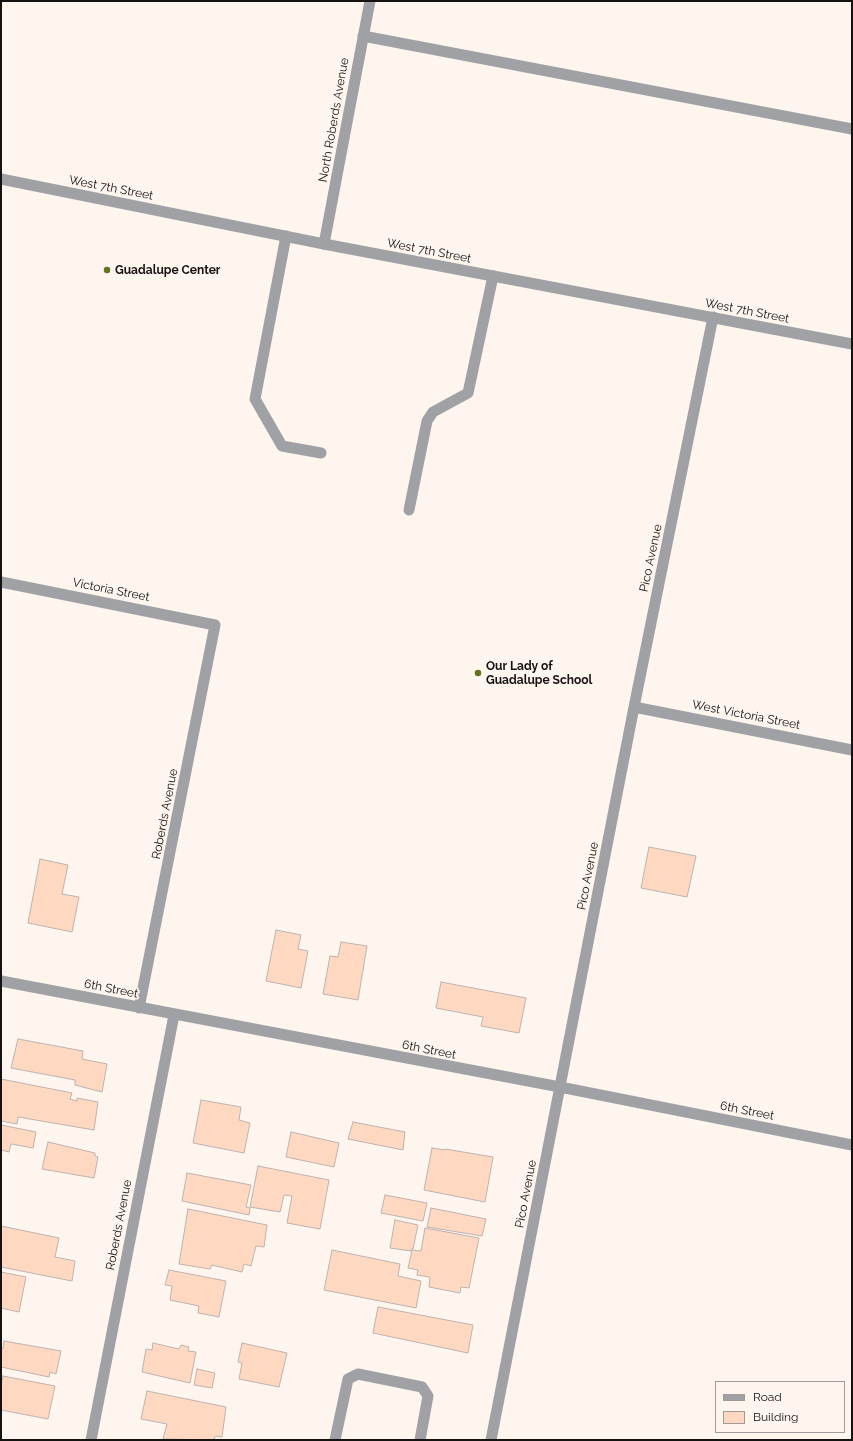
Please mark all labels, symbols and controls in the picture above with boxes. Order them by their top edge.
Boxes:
street label: North Roberds Avenue [316,57,352,183]
street label: West 7th Street [68,173,154,203]
street label: West 7th Street [386,236,472,266]
place label: Guadalupe Center [115,263,220,277]
marker: Guadalupe Center [102,265,112,275]
street label: West 7th Street [704,296,790,326]
street label: Pico Avenue [637,523,665,593]
street label: Victoria Street [71,575,151,605]
place label: Our Lady of Guadalupe School [486,659,592,687]
marker: Our Lady of Guadalupe School [473,668,483,678]
street label: West Victoria Street [691,697,801,733]
street label: Roberds Avenue [149,768,181,860]
street label: Pico Avenue [574,841,602,911]
street label: 6th Street [83,977,139,1001]
street label: 6th Street [401,1038,457,1062]
street label: 6th Street [719,1099,775,1123]
street label: Pico Avenue [512,1159,540,1229]
street label: Roberds Avenue [103,1179,135,1271]
legend [715,1381,845,1433]
text: Road [753,1390,782,1404]
text: Building [753,1410,799,1424]

